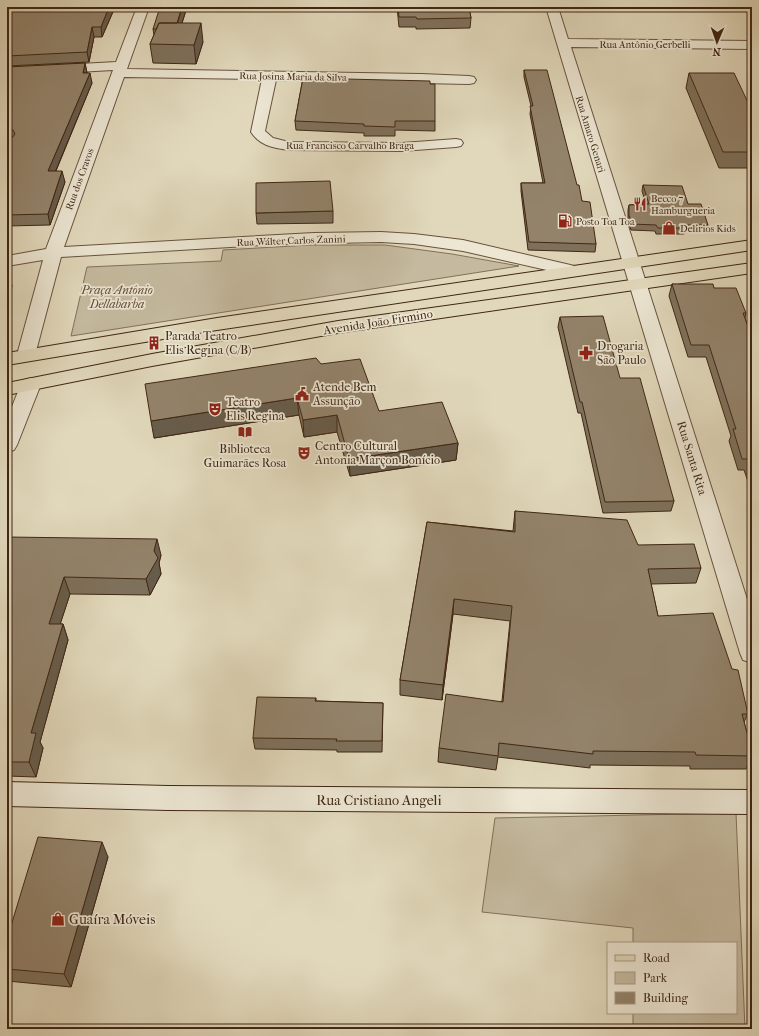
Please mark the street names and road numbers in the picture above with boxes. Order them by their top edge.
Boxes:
street label: Rua Antônio Gerbelli [599,39,691,51]
street label: Rua Josina Maria da Silva [239,70,347,84]
street label: Rua Amaro Genari [573,94,607,174]
street label: Rua Francisco Carvalho Braga [286,140,414,152]
street label: Rua dos Cravos [63,147,97,212]
street label: Rua Wálter Carlos Zanini [236,233,346,249]
street label: Avenida João Firmino [321,306,434,338]
street label: Rua Santa Rita [674,419,710,497]
street label: Rua Cristiano Angeli [316,792,442,809]

